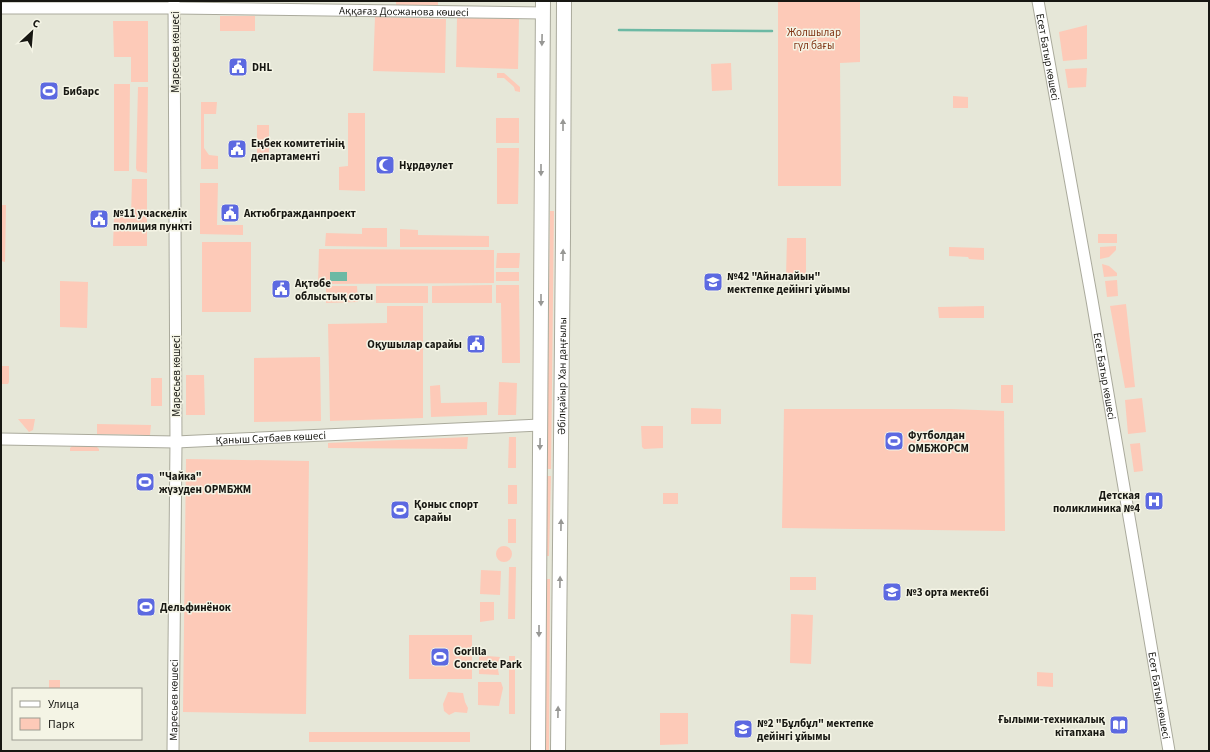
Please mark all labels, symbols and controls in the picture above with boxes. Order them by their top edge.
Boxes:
street label: Аққағаз Досжанова көшесі [339,3,469,19]
street label: Маресьев көшесі [168,11,183,93]
north arrow [12,12,52,52]
street label: Есет Батыр көшесі [1033,12,1063,102]
text: С [30,15,43,32]
park label: Жолшылар гүл бағы [787,25,841,53]
one-way arrow [539,34,545,47]
public building icon: DHL [227,56,249,78]
place label: DHL [252,60,272,75]
sports icon: Бибарс [38,80,60,102]
place label: Бибарс [63,84,99,99]
one-way arrow [560,119,567,131]
place label: Еңбек комитетінің департаменті [251,136,345,164]
public building icon: Еңбек комитетінің департаменті [226,138,248,160]
mosque icon: Нұрдәулет [374,154,396,176]
place label: Нұрдәулет [399,158,454,173]
one-way arrow [538,164,544,177]
public building icon: Актюбгражданпроект [219,202,241,224]
place label: №11 учаскелік полиция пункті [113,206,192,234]
place label: Актюбгражданпроект [243,206,357,221]
public building icon: №11 учаскелік полиция пункті [88,208,110,230]
one-way arrow [560,248,566,261]
place label: №42 "Айналайын" мектепке дейінгі ұйымы [727,269,850,297]
school or university icon: №42 "Айналайын" мектепке дейінгі ұйымы [702,271,724,293]
place label: Ақтөбе облыстық соты [294,276,373,304]
public building icon: Ақтөбе облыстық соты [270,278,292,300]
one-way arrow [537,294,544,306]
street label: Әбілқайыр Хан даңғылы [554,317,570,435]
street label: Есет Батыр көшесі [1090,331,1120,421]
public building icon: Оқушылар сарайы [465,333,487,355]
street label: Маресьев көшесі [169,335,184,417]
place label: Оқушылар сарайы [367,337,462,352]
street label: Қаныш Сәтбаев көшесі [215,427,326,448]
place label: Футболдан ОМБЖОРСМ [908,428,969,456]
sports icon: Футболдан ОМБЖОРСМ [883,430,905,452]
one-way arrow [537,438,543,451]
place label: "Чайка" жүзуден ОРМБЖМ [159,469,251,497]
sports icon: "Чайка" жүзуден ОРМБЖМ [134,471,156,493]
place label: Детская поликлиника №4 [1053,488,1140,516]
hospital icon: Детская поликлиника №4 [1143,490,1165,512]
place label: Қоныс спорт сарайы [414,497,479,525]
sports icon: Қоныс спорт сарайы [389,499,411,521]
one-way arrow [558,518,564,531]
one-way arrow [557,575,563,588]
school or university icon: №3 орта мектебі [881,581,903,603]
place label: №3 орта мектебі [906,585,989,600]
sports icon: Дельфинёнок [135,596,157,618]
place label: Дельфинёнок [160,600,231,615]
one-way arrow [536,625,542,638]
place label: Gorilla Concrete Park [454,644,522,672]
sports icon: Gorilla Concrete Park [429,646,451,668]
street label: Есет Батыр көшесі [1145,651,1174,740]
street label: Маресьев көшесі [166,659,181,741]
legend [12,688,142,740]
text: Улица [48,696,79,713]
one-way arrow [555,706,562,718]
place label: Ғылыми-техникалық кітапхана [998,712,1106,740]
library icon: Ғылыми-техникалық кітапхана [1108,714,1130,736]
text: Парк [48,716,74,733]
place label: №2 "Бұлбұл" мектепке дейінгі ұйымы [757,716,874,744]
school or university icon: №2 "Бұлбұл" мектепке дейінгі ұйымы [732,718,754,740]

